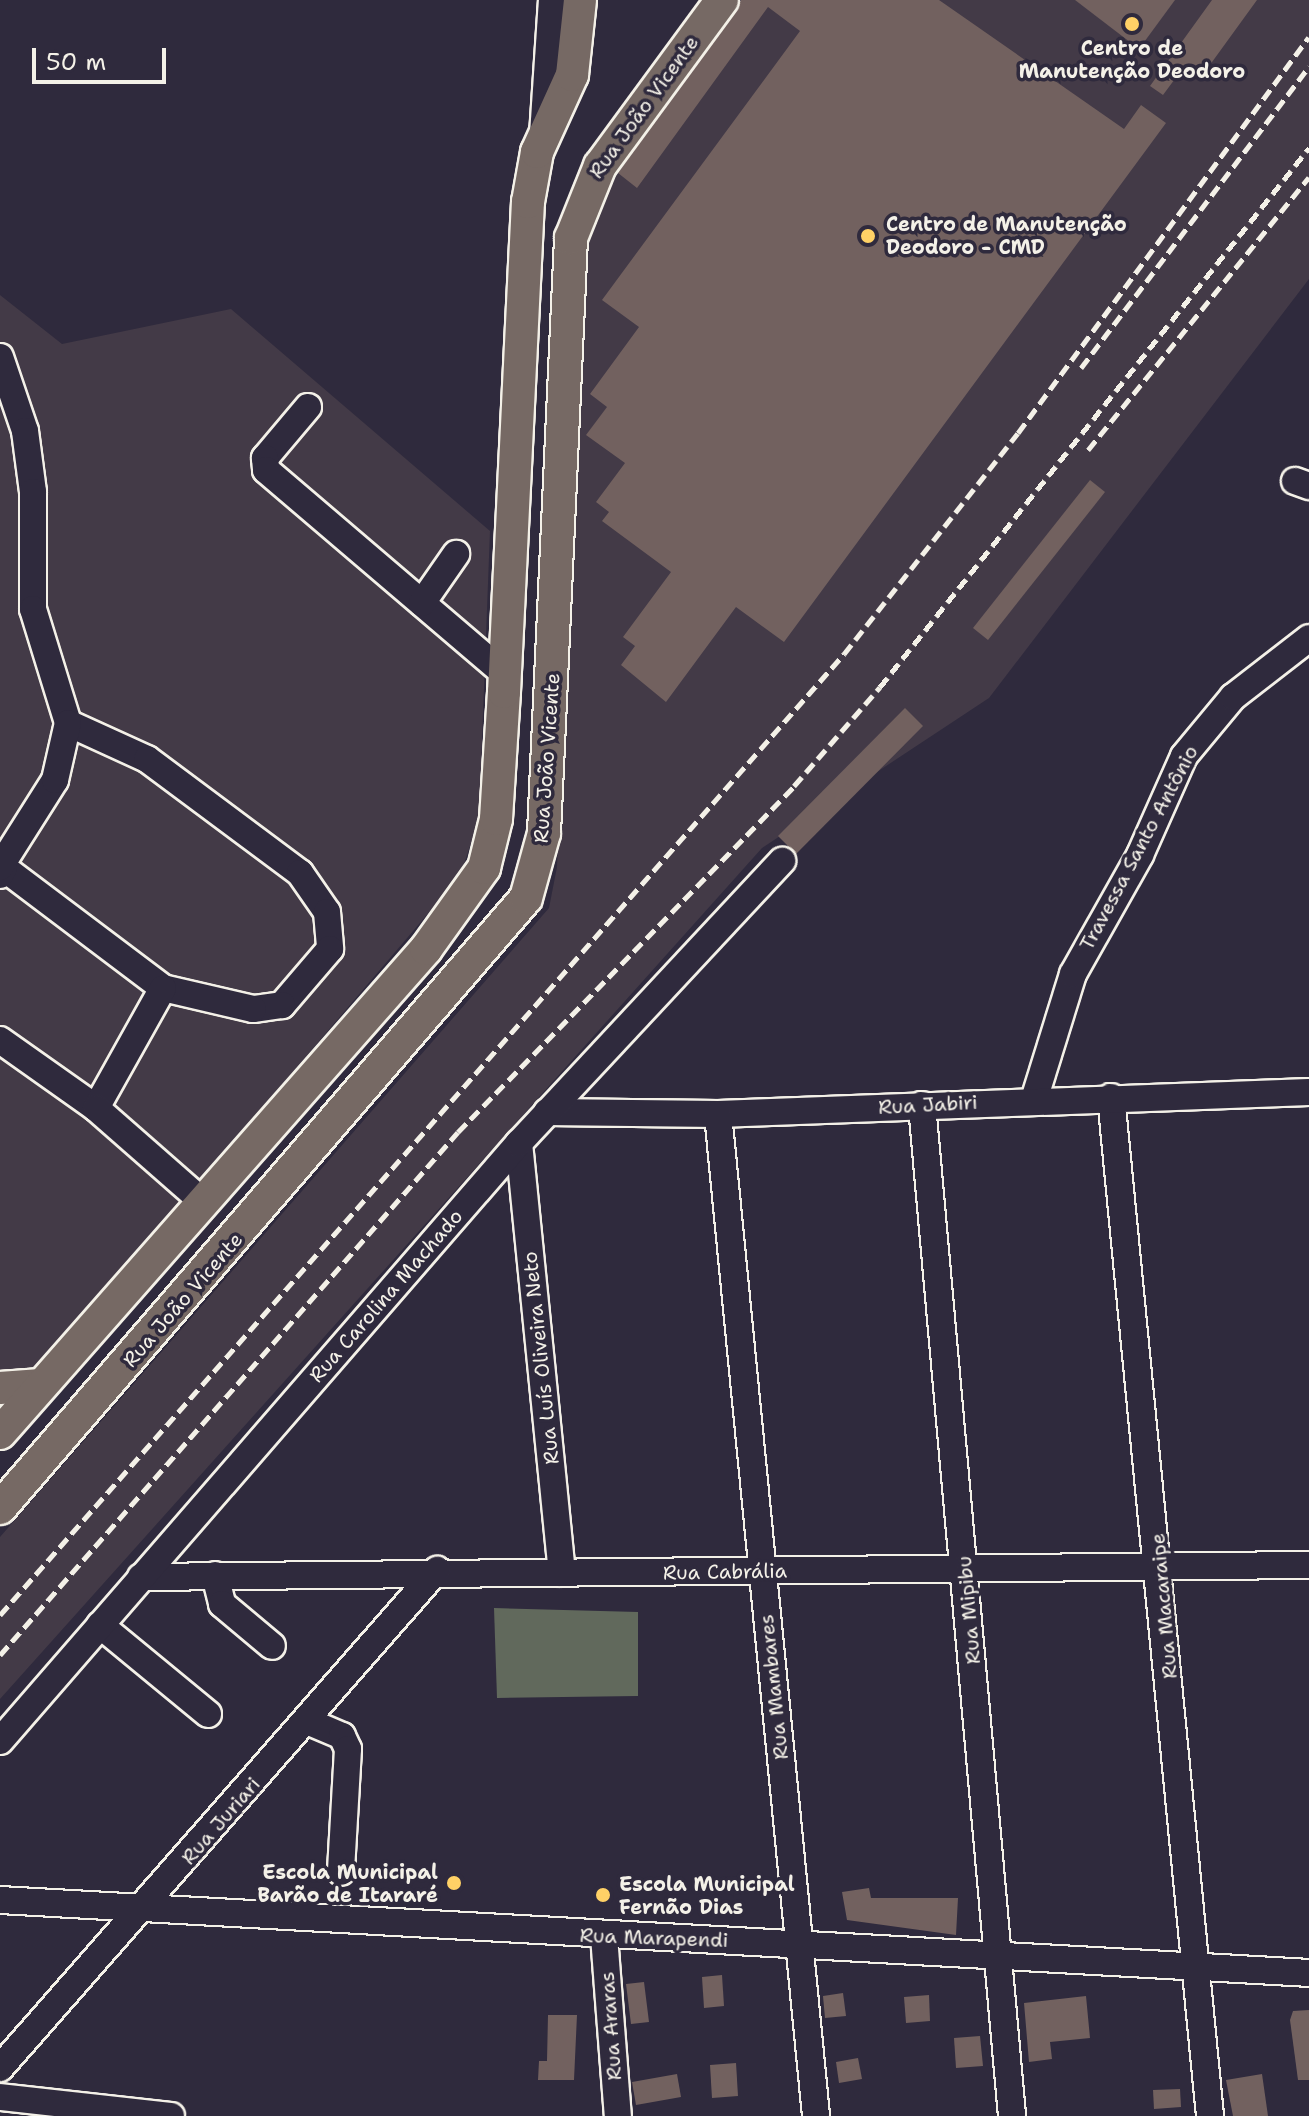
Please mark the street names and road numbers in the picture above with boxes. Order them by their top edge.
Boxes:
street label: Rua João Vicente [584,31,704,183]
street label: Rua João Vicente [529,672,565,844]
street label: Travessa Santo Antônio [1075,741,1203,955]
street label: Rua Jabiri [878,1090,978,1120]
street label: Rua Carolina Machado [304,1205,468,1387]
street label: Rua João Vicente [118,1228,248,1372]
street label: Rua Luís Oliveira Neto [518,1250,564,1466]
street label: Rua Macaraipe [1146,1532,1182,1680]
street label: Rua Mipibu [952,1555,986,1665]
street label: Rua Cabrália [663,1559,787,1585]
street label: Rua Mambares [754,1613,794,1761]
street label: Rua Juriari [177,1772,265,1870]
street label: Rua Marapendi [579,1923,729,1953]
street label: Rua Araras [595,1971,627,2081]

